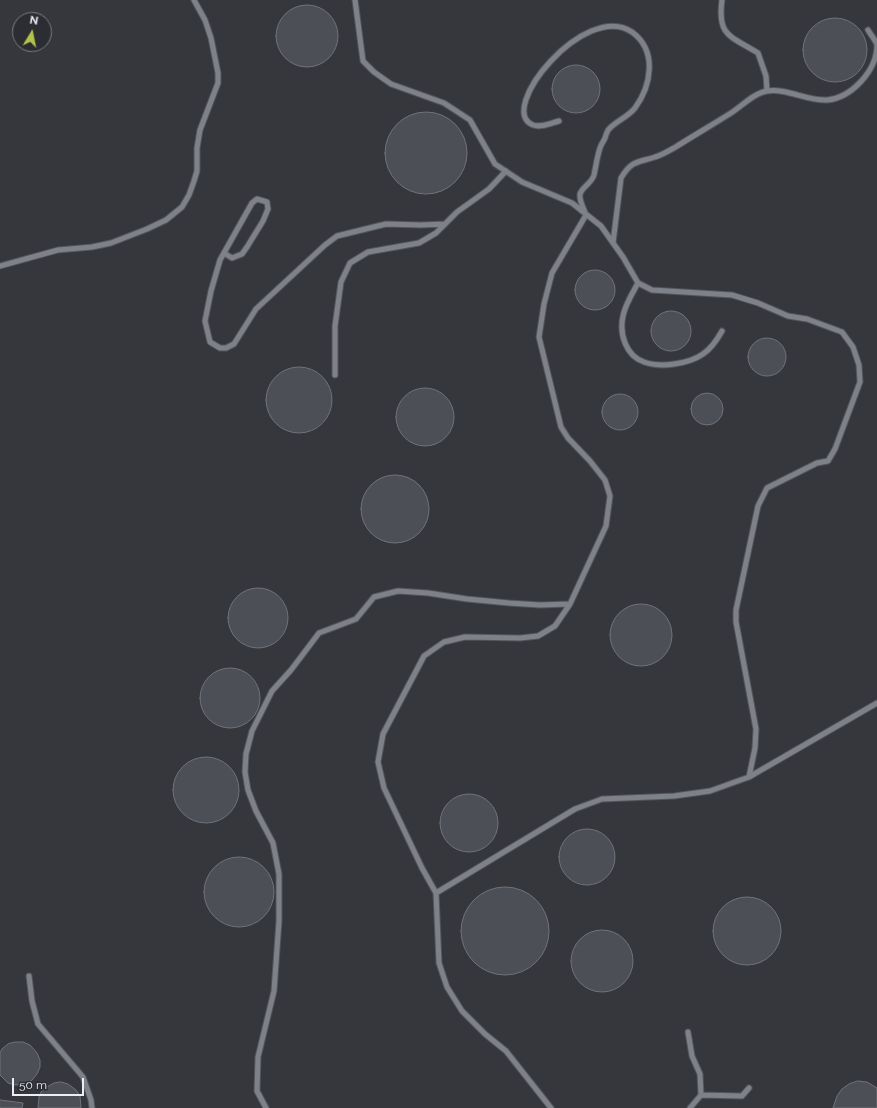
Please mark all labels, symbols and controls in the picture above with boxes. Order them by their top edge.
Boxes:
north arrow [12,12,52,52]
text: N [29,14,39,28]
scale bar [14,1070,86,1096]
text: 50 m [19,1078,47,1092]

